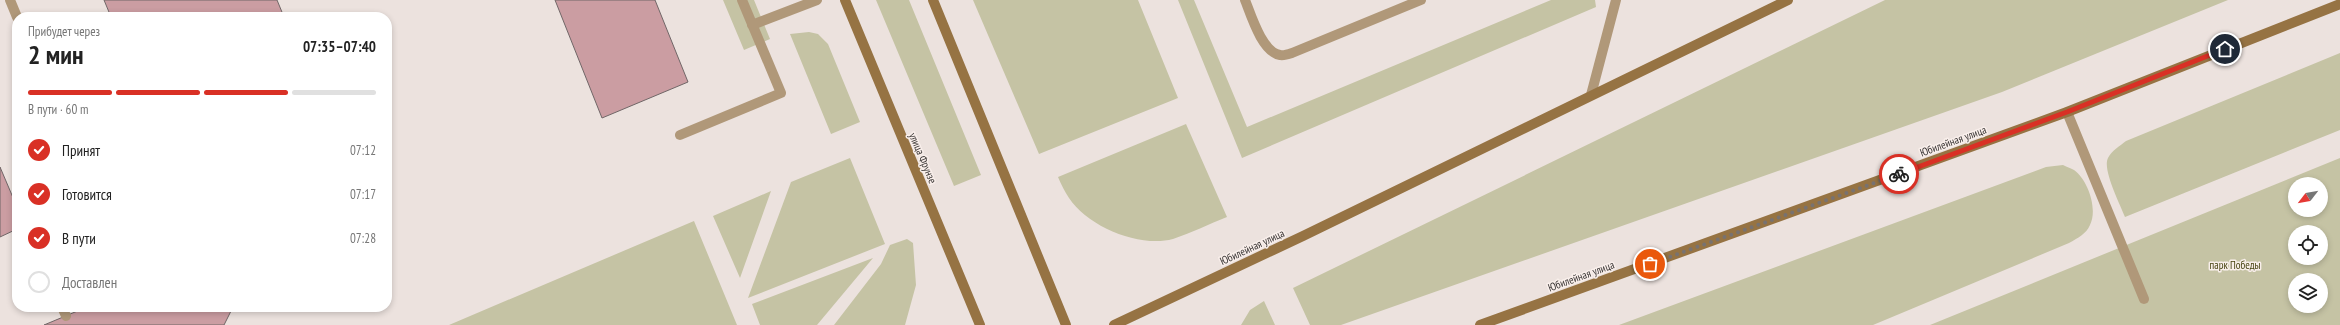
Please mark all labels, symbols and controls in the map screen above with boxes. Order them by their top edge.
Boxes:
text: Прибудет через [28,23,100,40]
pin [2208,32,2242,66]
text: 07:35–07:40 [303,37,376,56]
text: 2 мин [28,38,83,71]
icon: home [2214,38,2236,60]
text: В пути · 60 m [28,101,89,118]
street label: Юбилейная улица [1918,123,1988,159]
street label: улица Фрунзе [906,130,940,186]
icon: check [28,139,50,161]
text: Принят [62,141,100,160]
text: 07:12 [350,142,376,159]
courier [1879,154,1919,194]
icon: bike [1888,163,1910,185]
north arrow [2288,177,2328,217]
map controls [2288,177,2328,313]
icon: check [28,183,50,205]
text: Готовится [62,185,112,204]
text: 07:17 [350,186,376,203]
button: locate [2288,225,2328,265]
street label: Юбилейная улица [1217,226,1287,268]
icon: check [28,227,50,249]
text: В пути [62,229,96,248]
text: 07:28 [350,230,376,247]
pin [1633,247,1667,281]
icon: bag [1639,253,1661,275]
street label: Юбилейная улица [1546,258,1616,294]
park label: парк Победы [2210,258,2261,272]
text: Доставлен [62,273,117,292]
button: layers [2288,273,2328,313]

